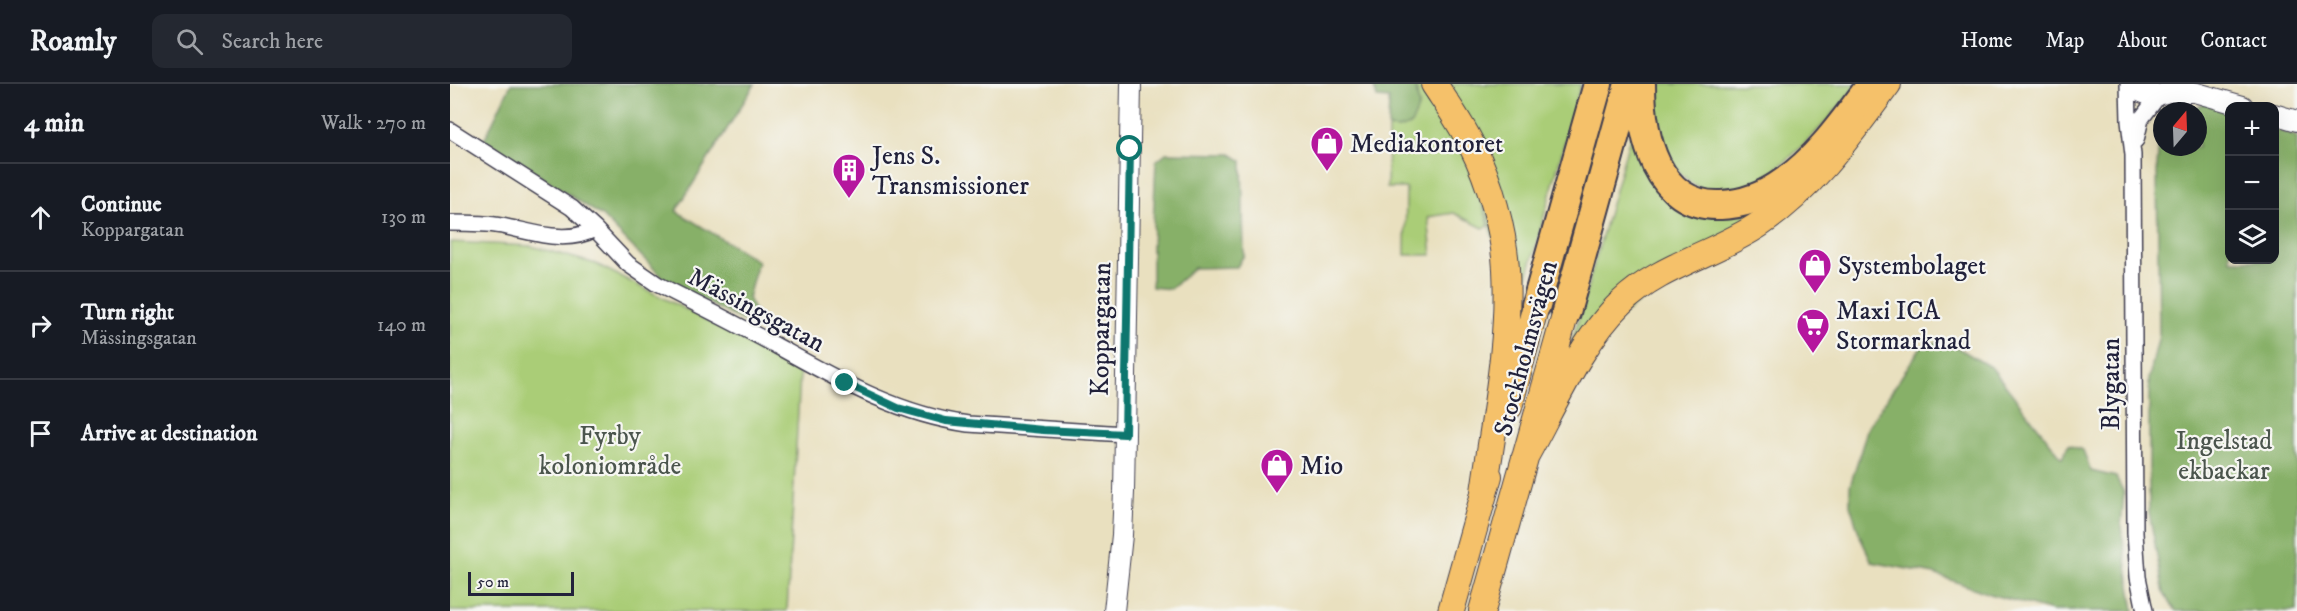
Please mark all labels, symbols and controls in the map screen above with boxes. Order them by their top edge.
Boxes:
search box [152,14,572,68]
text: Roamly [30,24,116,59]
icon: search [173,25,206,58]
text: Search here [221,28,323,55]
text: Home [1961,28,2013,54]
text: Map [2046,28,2084,54]
text: About [2117,28,2168,54]
text: Contact [2201,28,2267,54]
north arrow [2153,102,2207,156]
map controls [2225,102,2279,264]
button: + [2225,102,2279,156]
text: 4 min [24,107,84,140]
text: Walk · 270 m [321,111,426,136]
shop icon: Mediakontoret [1309,125,1345,172]
place label: Mediakontoret [1350,128,1503,161]
route start [1116,135,1142,161]
place label: Jens S. Transmissioner [870,140,1029,203]
building icon: Jens S. Transmissioner [831,152,867,199]
button: − [2225,156,2279,210]
text: Continue [81,191,162,218]
icon: ahead [24,201,57,234]
text: 130 m [381,205,426,230]
button: layers [2225,210,2279,264]
text: Koppargatan [81,218,184,243]
shop icon: Systembolaget [1797,247,1833,294]
place label: Systembolaget [1838,250,1986,283]
street label: Stockholmsvägen [1487,257,1566,440]
street label: Mässingsgatan [682,260,831,360]
street label: Koppargatan [1084,261,1119,396]
place label: Maxi ICA Stormarknad [1836,295,1971,358]
text: Turn right [81,299,174,326]
supermarket icon: Maxi ICA Stormarknad [1795,307,1831,354]
icon: right [24,309,57,342]
text: 140 m [377,313,426,338]
text: Mässingsgatan [81,326,197,351]
street label: Blygatan [2095,337,2128,430]
route end [831,369,857,395]
icon: arrive [24,417,57,450]
text: Arrive at destination [81,420,258,447]
park label: Fyrby koloniområde [539,420,681,483]
park label: Ingelstad ekbackar [2176,425,2272,488]
shop icon: Mio [1259,447,1295,494]
place label: Mio [1300,450,1343,483]
scale bar [468,569,574,596]
text: 50 m [477,572,509,592]

